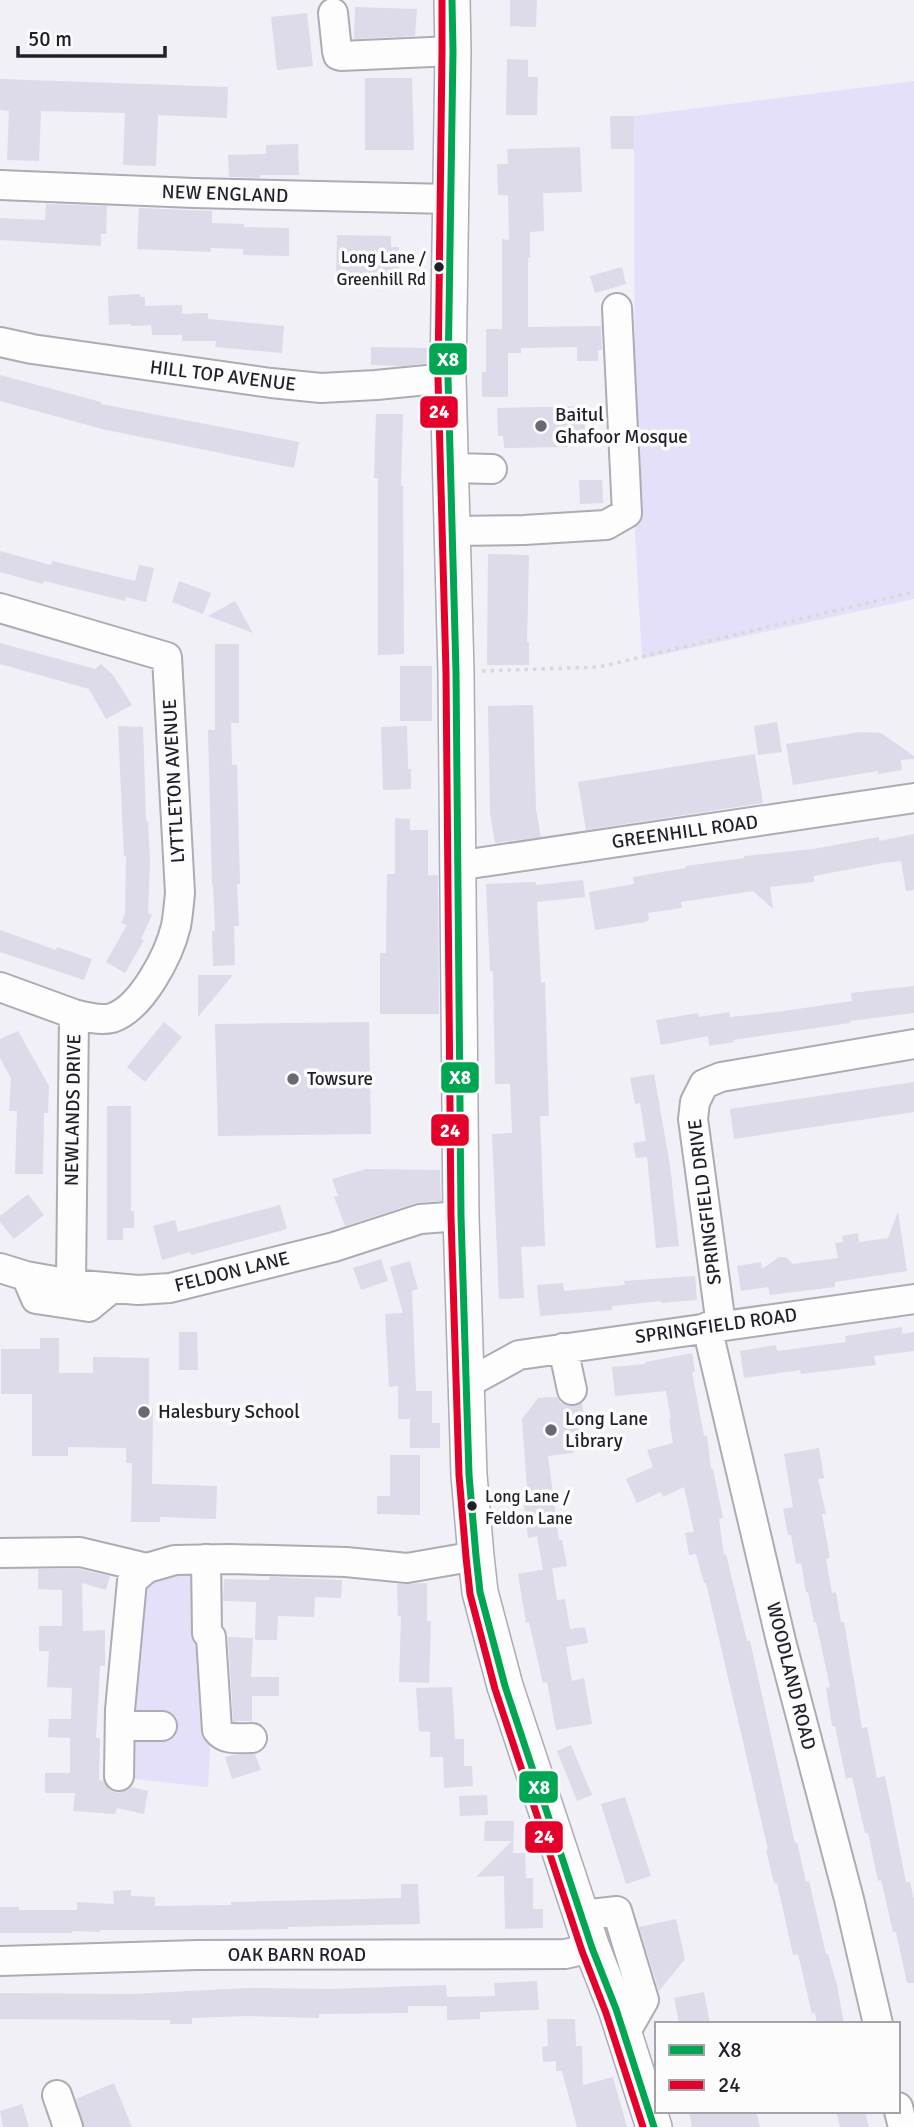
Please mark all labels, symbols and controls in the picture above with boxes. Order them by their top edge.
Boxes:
scale bar [18,14,164,58]
text: 50 m [28,26,72,52]
street label: NEW ENGLAND [161,180,289,208]
place label: Long Lane / Greenhill Rd [336,247,427,290]
marker: Long Lane / Greenhill Rd [432,260,446,274]
line badge: X8 [428,342,468,376]
text: X8 [437,348,459,372]
street label: HILL TOP AVENUE [149,355,297,397]
line badge: 24 [419,395,459,429]
text: 24 [429,400,449,424]
place label: Baitul Ghafoor Mosque [555,403,688,449]
marker: Baitul Ghafoor Mosque [533,418,549,434]
street label: LYTTLETON AVENUE [158,698,190,864]
street label: GREENHILL ROAD [610,810,760,854]
street label: NEWLANDS DRIVE [60,1034,86,1186]
line badge: X8 [440,1061,480,1094]
text: X8 [449,1066,471,1090]
place label: Towsure [307,1067,373,1091]
marker: Towsure [285,1071,301,1087]
line badge: 24 [430,1113,470,1147]
street label: SPRINGFIELD DRIVE [683,1118,727,1286]
text: 24 [440,1119,460,1143]
street label: FELDON LANE [172,1246,292,1298]
street label: SPRINGFIELD ROAD [634,1303,798,1349]
place label: Halesbury School [158,1400,300,1424]
marker: Halesbury School [136,1404,152,1420]
place label: Long Lane Library [565,1407,648,1453]
marker: Long Lane Library [543,1422,559,1438]
place label: Long Lane / Feldon Lane [485,1486,573,1529]
marker: Long Lane / Feldon Lane [465,1499,479,1513]
street label: WOODLAND ROAD [761,1600,821,1752]
line badge: X8 [518,1770,559,1804]
text: X8 [528,1776,550,1800]
line badge: 24 [524,1820,564,1854]
text: 24 [534,1825,554,1849]
street label: OAK BARN ROAD [228,1943,366,1967]
legend [655,2022,900,2113]
text: X8 [718,2037,742,2063]
text: 24 [718,2072,741,2098]

